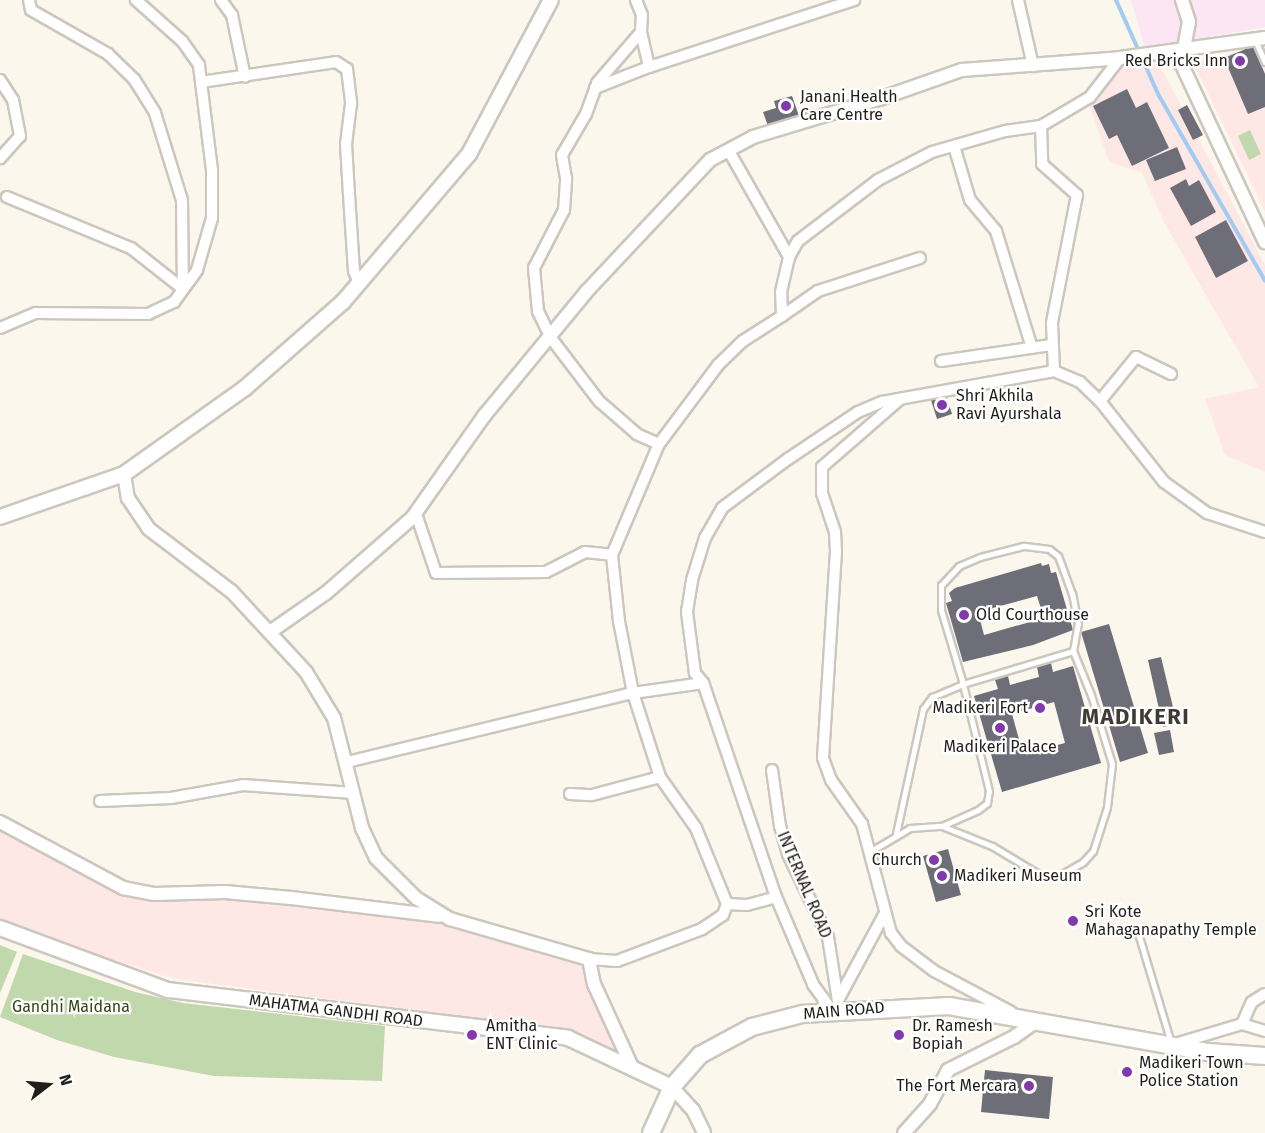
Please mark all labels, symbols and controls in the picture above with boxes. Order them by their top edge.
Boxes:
place label: Red Bricks Inn [1125,51,1228,71]
marker: Red Bricks Inn [1233,54,1247,68]
place label: Janani Health Care Centre [800,87,898,125]
marker: Janani Health Care Centre [777,97,795,115]
place label: Shri Akhila Ravi Ayurshala [956,386,1062,424]
marker: Shri Akhila Ravi Ayurshala [933,396,951,414]
place label: Old Courthouse [976,605,1089,625]
marker: Old Courthouse [957,608,971,622]
place label: Madikeri Fort [932,698,1028,718]
marker: Madikeri Fort [1033,701,1047,715]
district label: MADIKERI [1082,704,1190,730]
marker: Madikeri Palace [993,721,1007,735]
place label: Madikeri Palace [943,737,1057,757]
street label: INTERNAL ROAD [773,829,835,941]
place label: Church [872,850,922,870]
marker: Church [927,853,941,867]
place label: Madikeri Museum [954,866,1082,886]
marker: Madikeri Museum [935,869,949,883]
place label: Sri Kote Mahaganapathy Temple [1085,902,1257,940]
marker: Sri Kote Mahaganapathy Temple [1066,914,1080,928]
street label: MAHATMA GANDHI ROAD [248,991,424,1031]
park label: Gandhi Maidana [12,997,130,1017]
street label: MAIN ROAD [803,998,885,1024]
place label: Amitha ENT Clinic [486,1016,558,1054]
place label: Dr. Ramesh Bopiah [912,1016,993,1054]
marker: Amitha ENT Clinic [463,1026,481,1044]
marker: Dr. Ramesh Bopiah [890,1026,908,1044]
place label: Madikeri Town Police Station [1139,1053,1244,1091]
north arrow [18,1055,78,1115]
marker: Madikeri Town Police Station [1120,1065,1134,1079]
text: N [55,1072,76,1088]
place label: The Fort Mercara [896,1076,1017,1096]
marker: The Fort Mercara [1022,1079,1036,1093]

